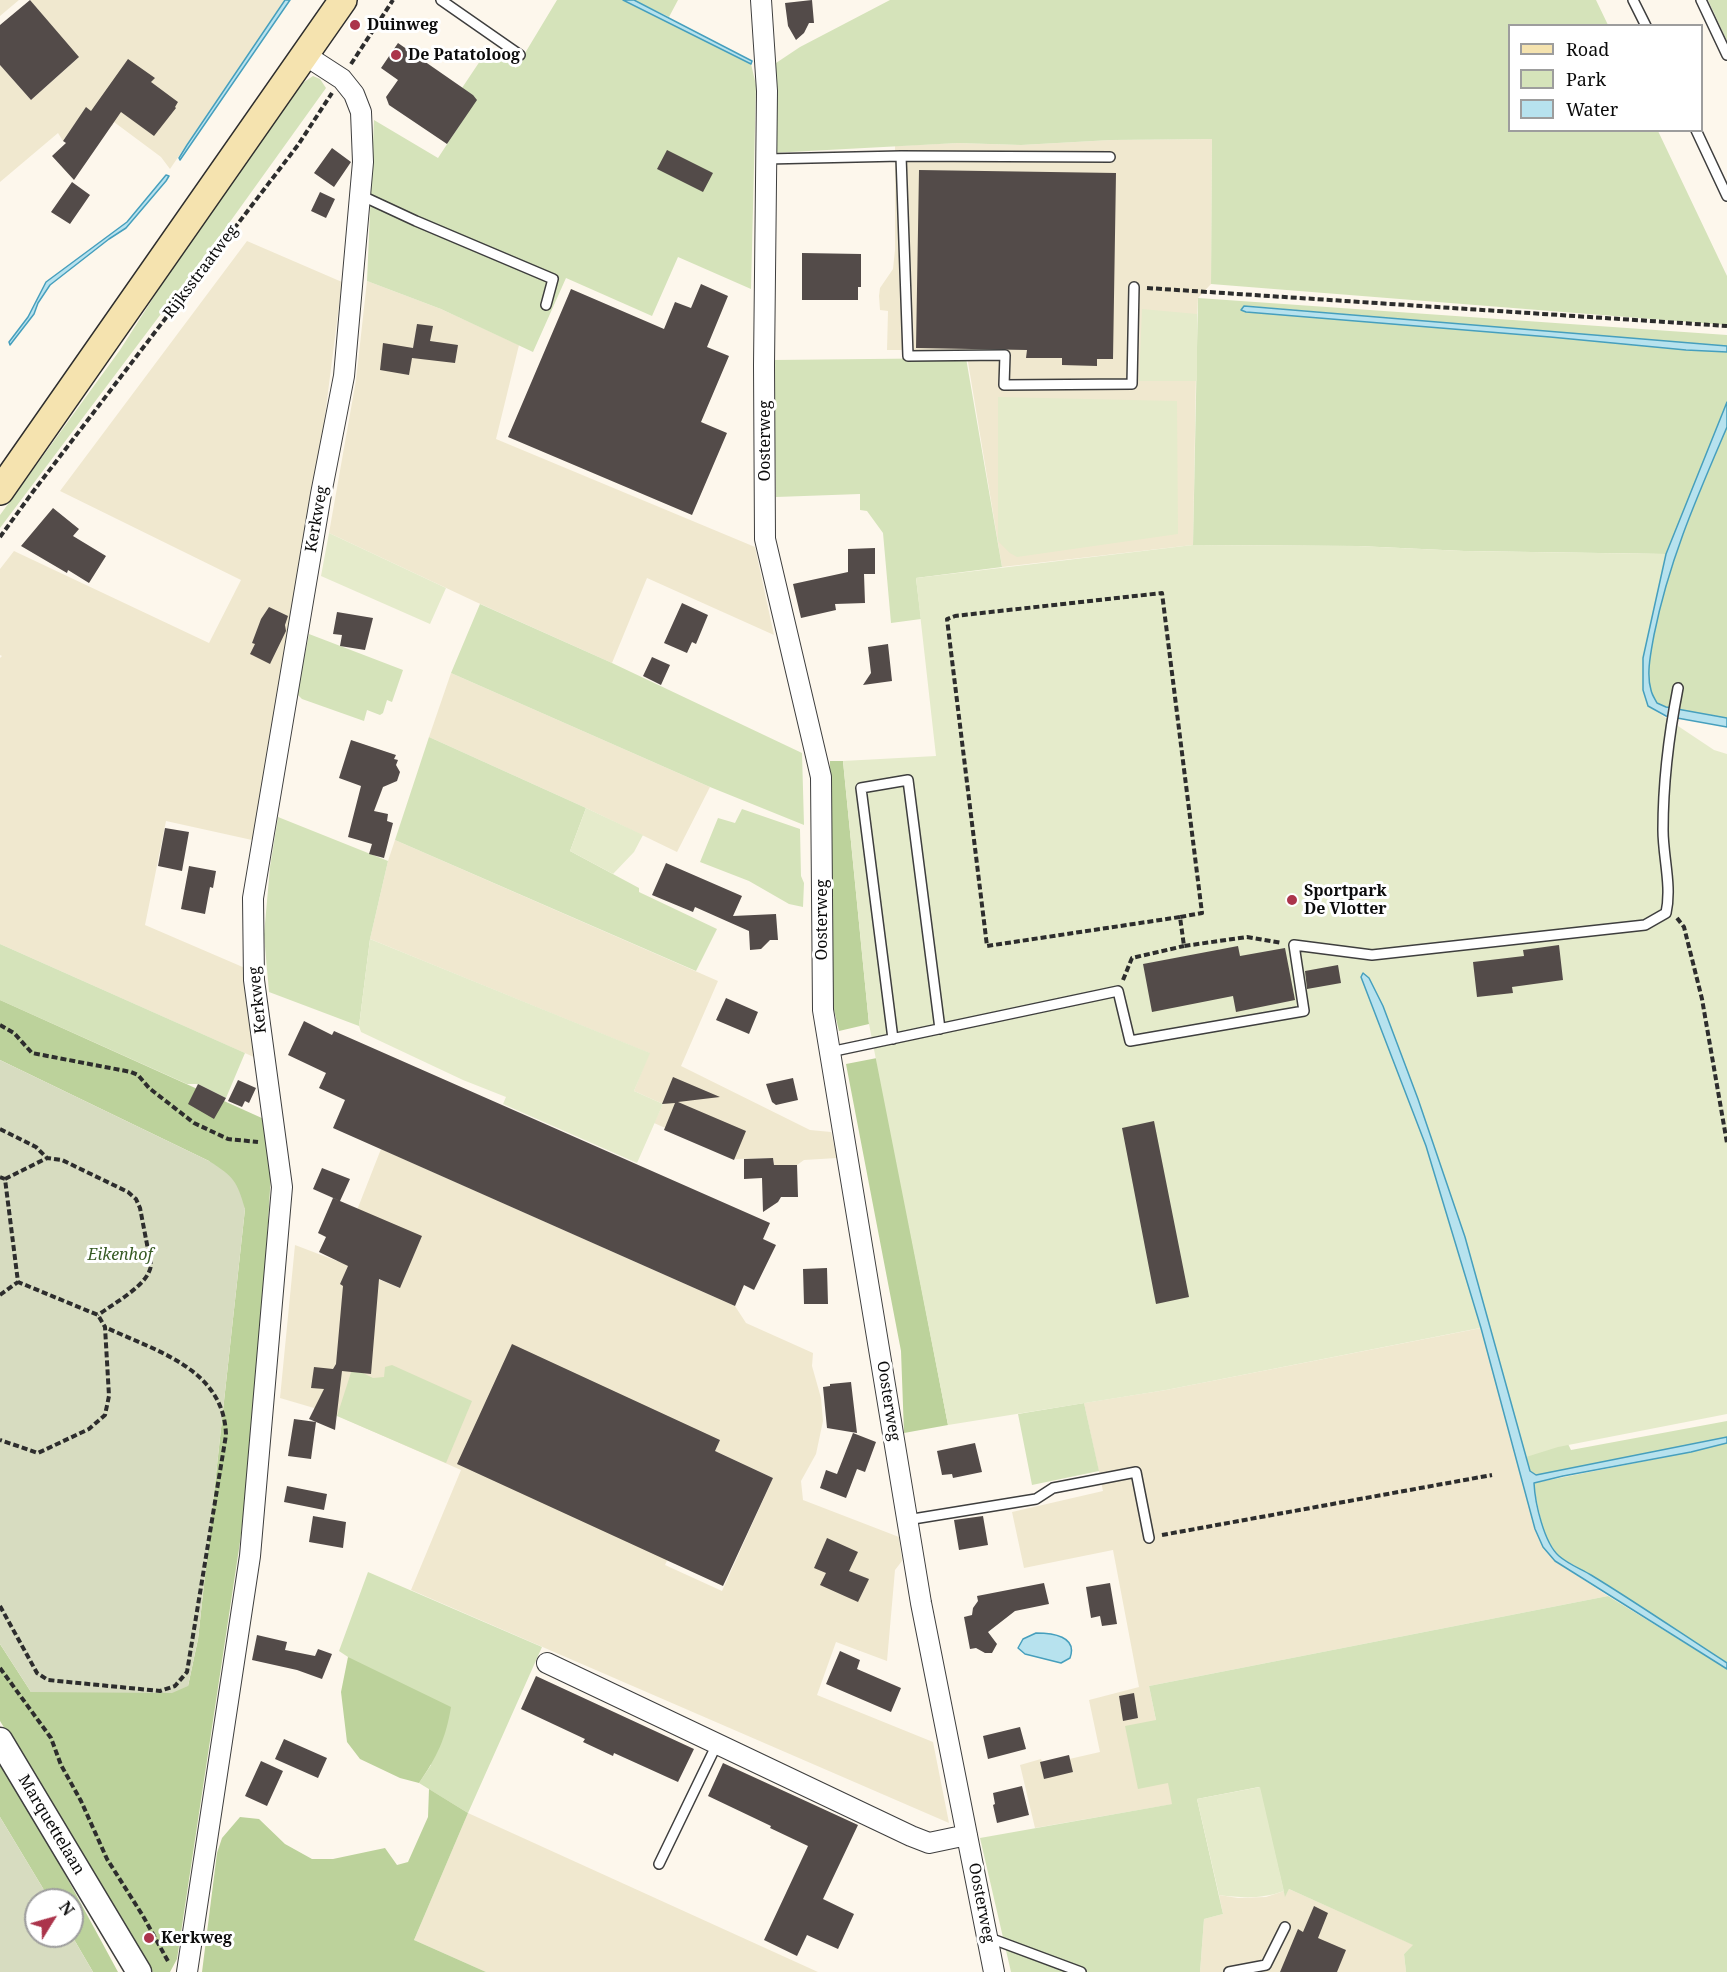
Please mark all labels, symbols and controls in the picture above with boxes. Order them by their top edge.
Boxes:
place label: Duinweg [367,15,438,35]
marker: Duinweg [348,18,362,32]
legend [1508,24,1703,132]
text: Road [1566,37,1609,61]
place label: De Patatoloog [408,45,520,65]
marker: De Patatoloog [389,48,403,62]
text: Park [1566,67,1606,91]
text: Water [1566,97,1618,121]
street label: Rijksstraatweg [160,222,242,322]
street label: Oosterweg [755,400,775,482]
street label: Kerkweg [302,484,332,554]
street label: Oosterweg [812,879,832,961]
place label: Sportpark De Vlotter [1304,881,1387,919]
marker: Sportpark De Vlotter [1285,893,1299,907]
street label: Kerkweg [245,966,271,1034]
park label: Eikenhof [88,1245,152,1265]
street label: Oosterweg [872,1359,904,1443]
street label: Marquettelaan [14,1772,88,1878]
street label: Oosterweg [964,1861,998,1945]
north arrow [24,1888,84,1948]
text: N [54,1897,79,1920]
place label: Kerkweg [161,1928,232,1948]
marker: Kerkweg [142,1931,156,1945]

